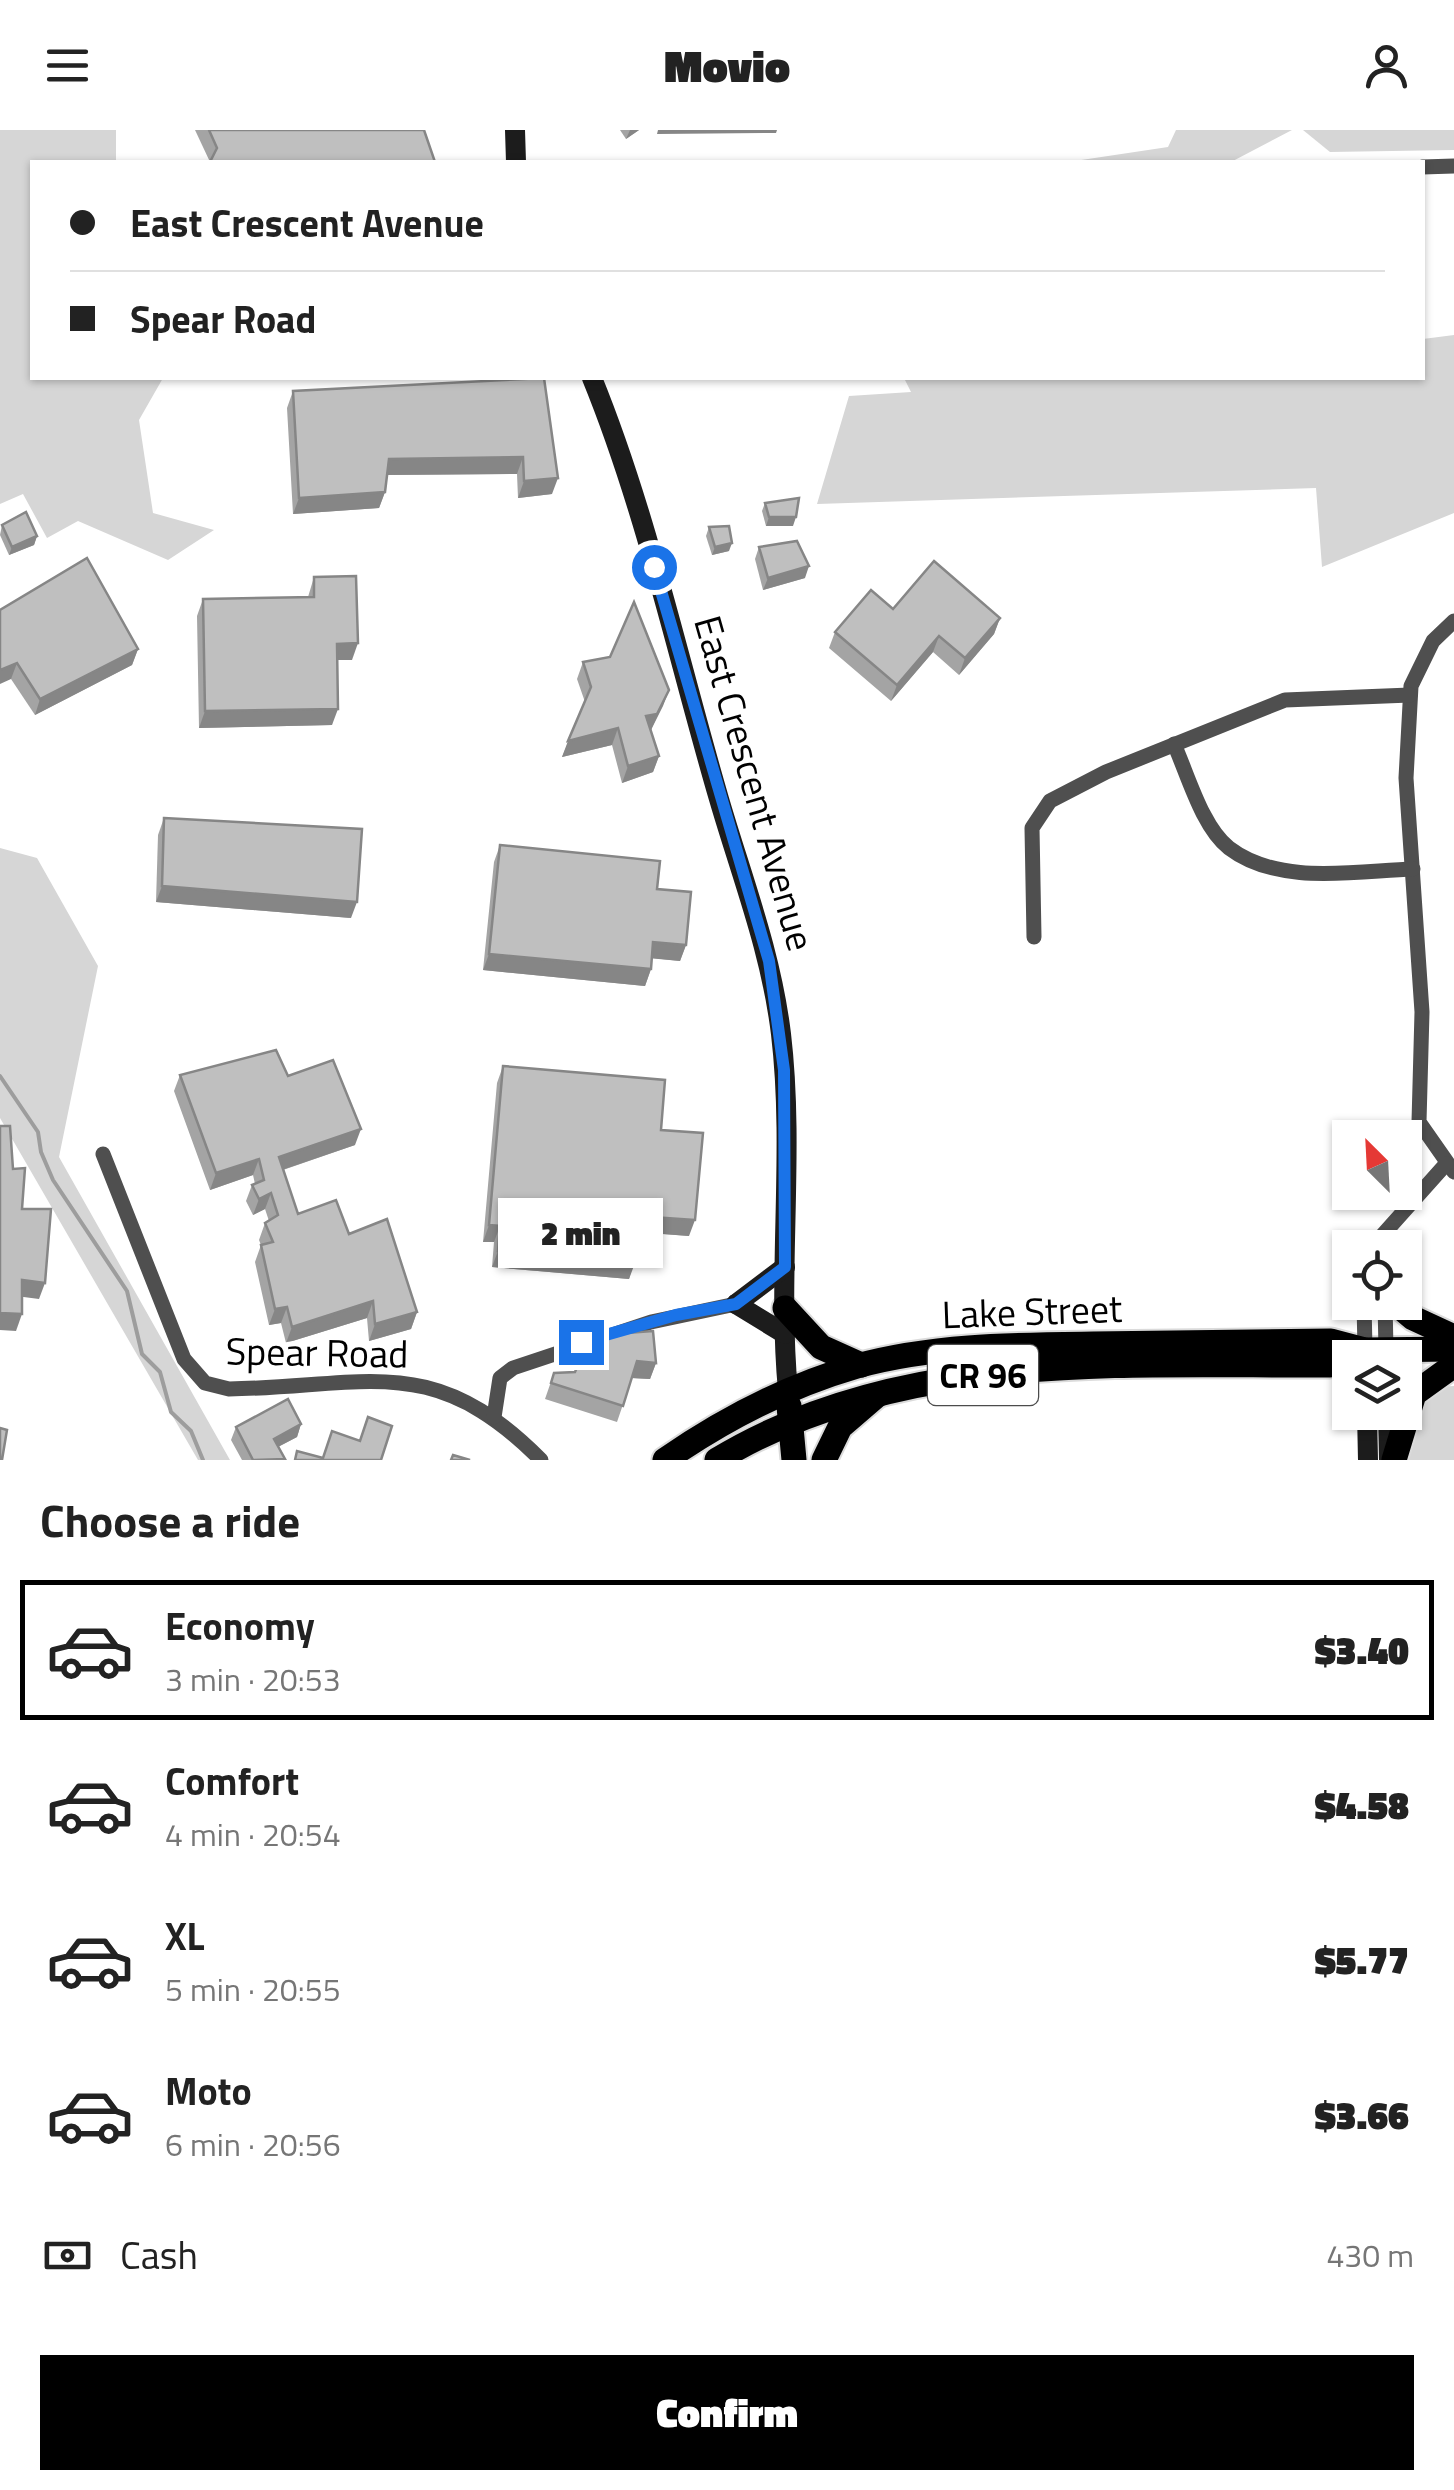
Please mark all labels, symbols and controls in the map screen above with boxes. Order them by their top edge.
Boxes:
text: Movio [664,31,790,99]
icon: menu [40,38,95,93]
icon: person [1359,38,1414,93]
text: East Crescent Avenue [130,194,484,252]
text: Spear Road [130,290,316,348]
route start [632,545,677,590]
street label: East Crescent Avenue [679,609,831,957]
north arrow [1332,1120,1422,1210]
map controls [1332,1120,1422,1430]
callout: 2 min [498,1197,664,1267]
text: 2 min [541,1209,620,1257]
button: locate [1332,1230,1422,1320]
street label: Lake Street [941,1279,1123,1343]
route end [559,1320,604,1365]
street label: Spear Road [225,1321,409,1383]
button: layers [1332,1340,1422,1430]
road number: CR 96 [928,1345,1038,1405]
text: Choose a ride [40,1486,300,1554]
text: Economy [165,1597,315,1655]
icon: car [45,1605,135,1695]
text: $3.40 [1315,1621,1409,1679]
text: 3 min · 20:53 [165,1655,341,1703]
text: Comfort [165,1752,299,1810]
icon: car [45,1760,135,1850]
text: $4.58 [1315,1776,1409,1834]
text: 4 min · 20:54 [165,1810,341,1858]
text: XL [165,1907,205,1965]
icon: car [45,1915,135,2005]
text: $5.77 [1315,1931,1409,1989]
text: 5 min · 20:55 [165,1965,341,2013]
text: Moto [165,2062,252,2120]
icon: car [45,2070,135,2160]
text: $3.66 [1315,2086,1409,2144]
text: 6 min · 20:56 [165,2120,341,2168]
text: Cash [120,2226,198,2284]
icon: cash [40,2228,95,2283]
text: 430 m [1326,2231,1414,2279]
button: Confirm [40,2355,1414,2470]

